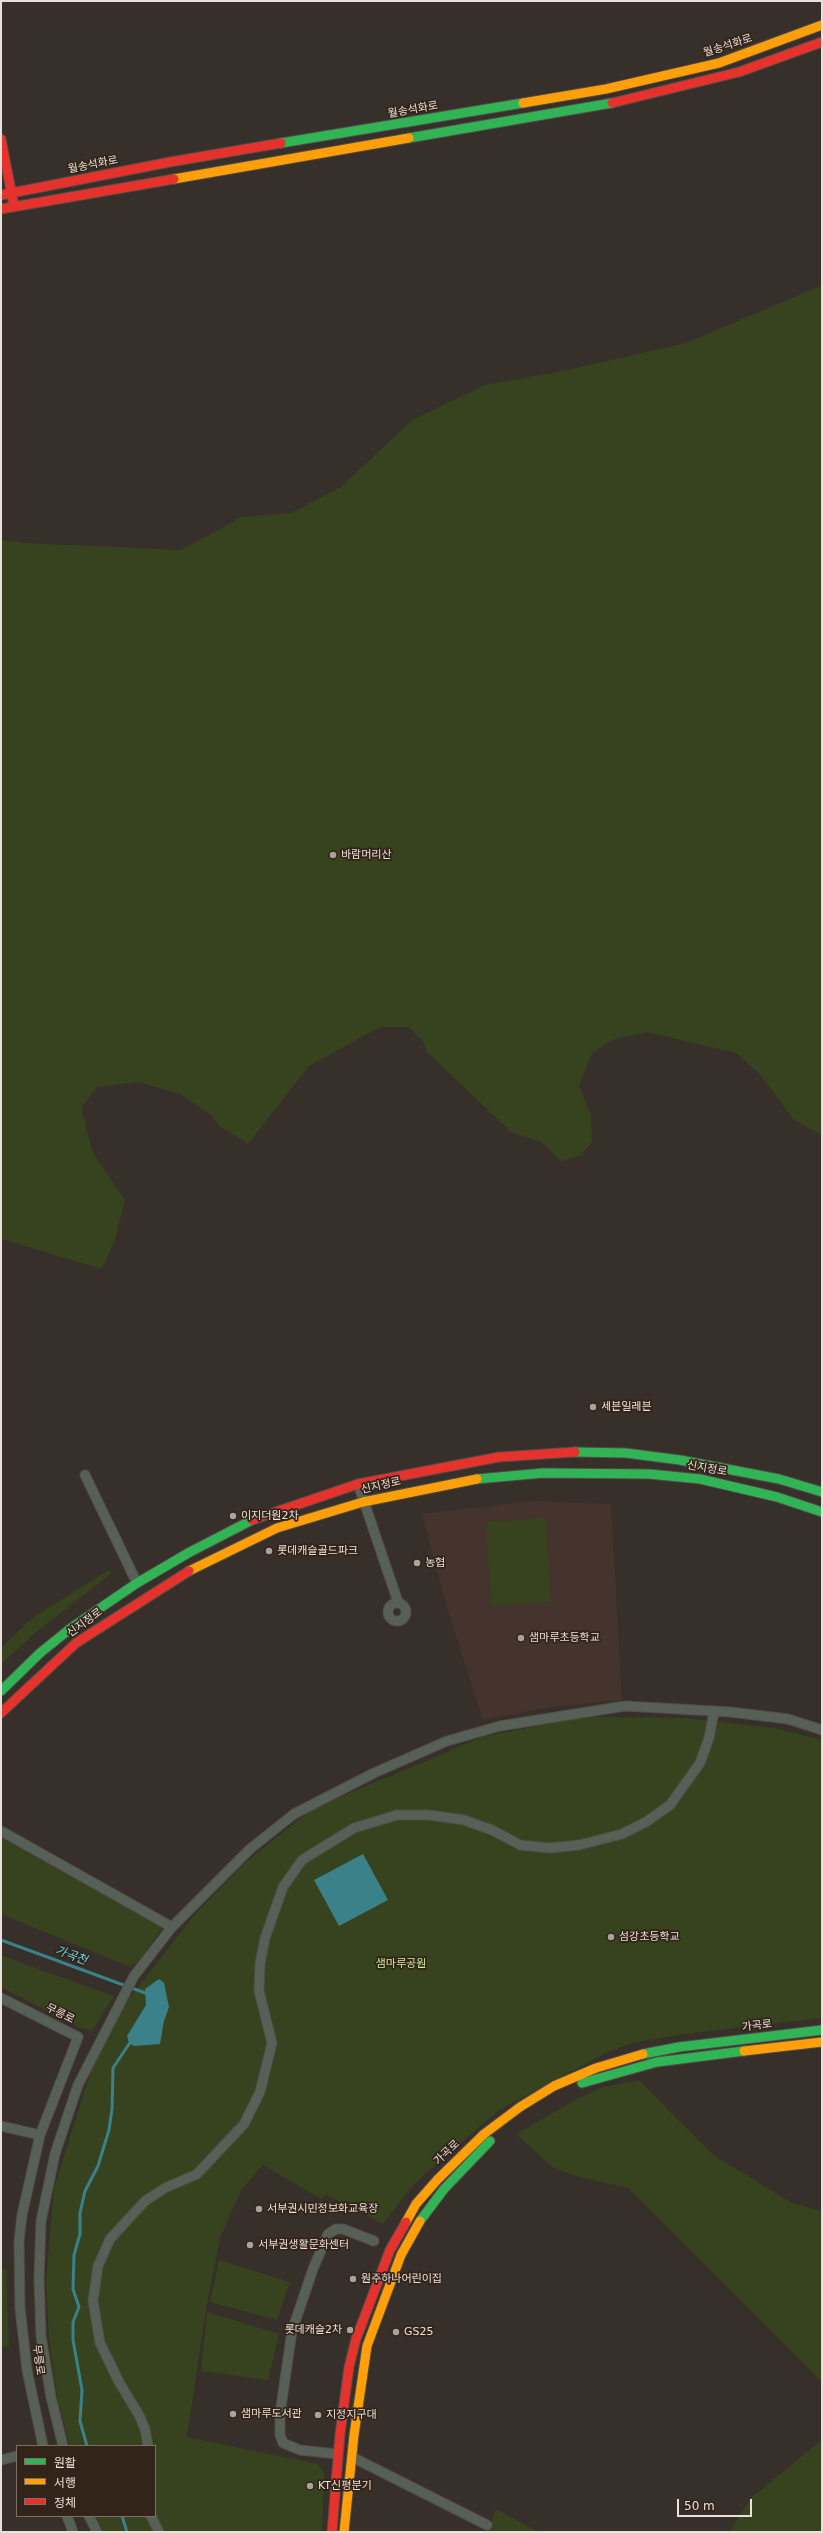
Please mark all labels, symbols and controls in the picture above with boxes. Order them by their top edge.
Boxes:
street label: 월송석화로 [702,32,754,60]
street label: 월송석화로 [387,99,439,121]
street label: 월송석화로 [67,154,119,176]
place label: 바람머리산 [341,848,392,862]
marker: 바람머리산 [328,850,338,860]
place label: 세븐일레븐 [601,1400,652,1414]
marker: 세븐일레븐 [588,1402,598,1412]
street label: 신지정로 [686,1459,728,1479]
street label: 신지정로 [360,1475,402,1497]
place label: 이지더원2차 [241,1509,299,1523]
marker: 이지더원2차 [228,1511,238,1521]
place label: 롯데캐슬골드파크 [277,1544,358,1558]
marker: 롯데캐슬골드파크 [264,1546,274,1556]
place label: 농협 [425,1556,445,1570]
marker: 농협 [412,1558,422,1568]
street label: 신지정로 [65,1606,105,1640]
place label: 샘마루초등학교 [529,1631,600,1645]
marker: 샘마루초등학교 [516,1633,526,1643]
place label: 섬강초등학교 [619,1930,680,1944]
marker: 섬강초등학교 [606,1932,616,1942]
water label: 가곡천 [53,1944,89,1968]
park label: 샘마루공원 [376,1957,426,1971]
street label: 무릉로 [43,2001,77,2027]
street label: 가곡로 [741,2018,773,2034]
street label: 가곡로 [431,2138,463,2168]
place label: 서부권시민정보화교육장 [267,2202,378,2216]
marker: 서부권시민정보화교육장 [254,2204,264,2214]
place label: 서부권생활문화센터 [258,2238,349,2252]
marker: 서부권생활문화센터 [245,2240,255,2250]
place label: 원주하나어린이집 [361,2272,442,2286]
marker: 원주하나어린이집 [348,2274,358,2284]
place label: 롯데캐슬2차 [284,2323,342,2337]
marker: 롯데캐슬2차 [345,2325,355,2335]
place label: GS25 [404,2325,434,2339]
marker: GS25 [391,2327,401,2337]
street label: 무릉로 [29,2344,47,2376]
place label: 샘마루도서관 [241,2407,302,2421]
place label: 지정지구대 [326,2408,377,2422]
marker: 샘마루도서관 [228,2409,238,2419]
marker: 지정지구대 [313,2410,323,2420]
legend [16,2445,156,2517]
text: 원활 [54,2456,76,2470]
text: 서행 [54,2476,76,2490]
place label: KT신평분기 [318,2479,372,2493]
marker: KT신평분기 [305,2481,315,2491]
scale bar [679,2491,754,2517]
text: 정체 [54,2496,76,2510]
text: 50 m [684,2499,715,2513]

